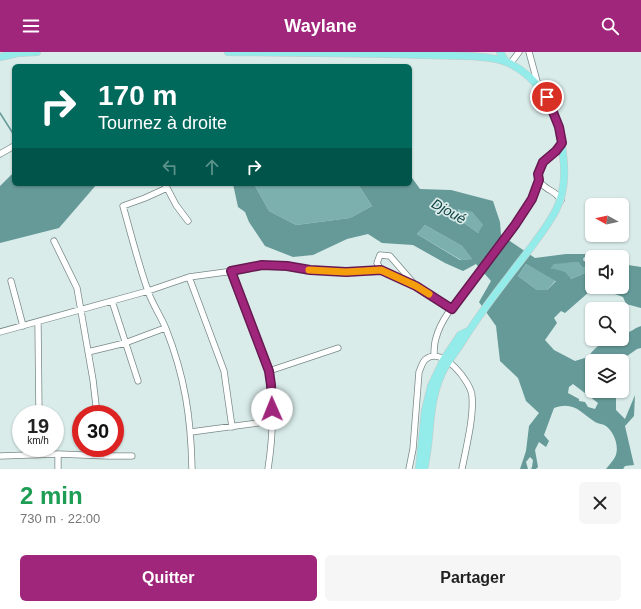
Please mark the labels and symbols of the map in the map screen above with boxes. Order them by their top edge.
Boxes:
pin [530,80,564,114]
water label: Djoué [429,195,469,227]
north arrow [585,198,629,242]
position arrow [251,388,293,430]
speed limit sign: 30 [72,405,124,457]

